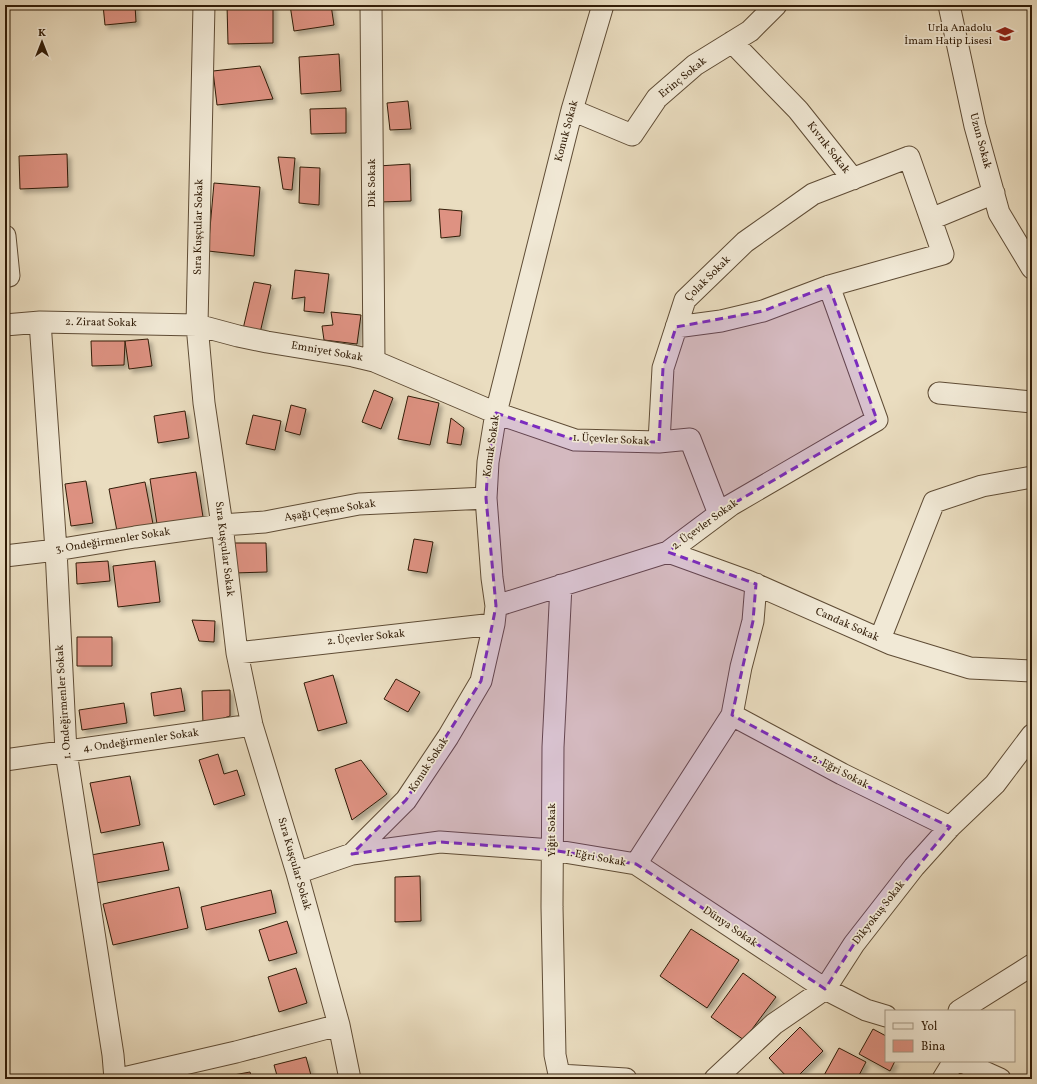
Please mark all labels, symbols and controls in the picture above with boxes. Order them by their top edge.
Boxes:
place label: Urla Anadolu İmam Hatip Lisesi [904,21,992,49]
north arrow [22,22,62,62]
school or university icon: Urla Anadolu İmam Hatip Lisesi [995,24,1015,44]
text: K [38,26,46,41]
street label: Erinç Sokak [656,54,710,102]
street label: Konuk Sokak [552,99,582,163]
street label: Uzun Sokak [965,111,995,171]
street label: Kıvrık Sokak [803,119,853,177]
street label: Dik Sokak [365,159,380,207]
street label: Sıra Kuşçular Sokak [191,179,207,275]
street label: Çolak Sokak [682,253,734,305]
street label: 2. Ziraat Sokak [65,315,137,331]
street label: Emniyet Sokak [290,338,364,366]
street label: Konuk Sokak [480,414,504,478]
street label: 1. Üçevler Sokak [572,430,650,450]
street label: Aşağı Çeşme Sokak [283,496,377,526]
street label: 2. Üçevler Sokak [669,496,741,554]
street label: Sıra Kuşçular Sokak [211,500,237,598]
street label: 3. Ondeğirmenler Sokak [54,525,172,557]
street label: Candak Sokak [813,604,881,646]
street label: 2. Üçevler Sokak [326,626,406,650]
street label: 1. Ondeğirmenler Sokak [53,644,75,760]
street label: 4. Ondeğirmenler Sokak [82,725,200,757]
street label: Konuk Sokak [406,734,452,796]
street label: 2. Eğri Sokak [809,751,871,793]
street label: Yiğit Sokak [545,803,560,857]
street label: Sıra Kuşçular Sokak [274,816,314,912]
street label: 1. Eğri Sokak [565,845,627,871]
street label: Dikyokuş Sokak [849,878,909,948]
street label: Dünya Sokak [700,903,760,951]
legend [885,1010,1015,1062]
text: Yol [921,1019,938,1035]
text: Bina [921,1039,945,1055]

